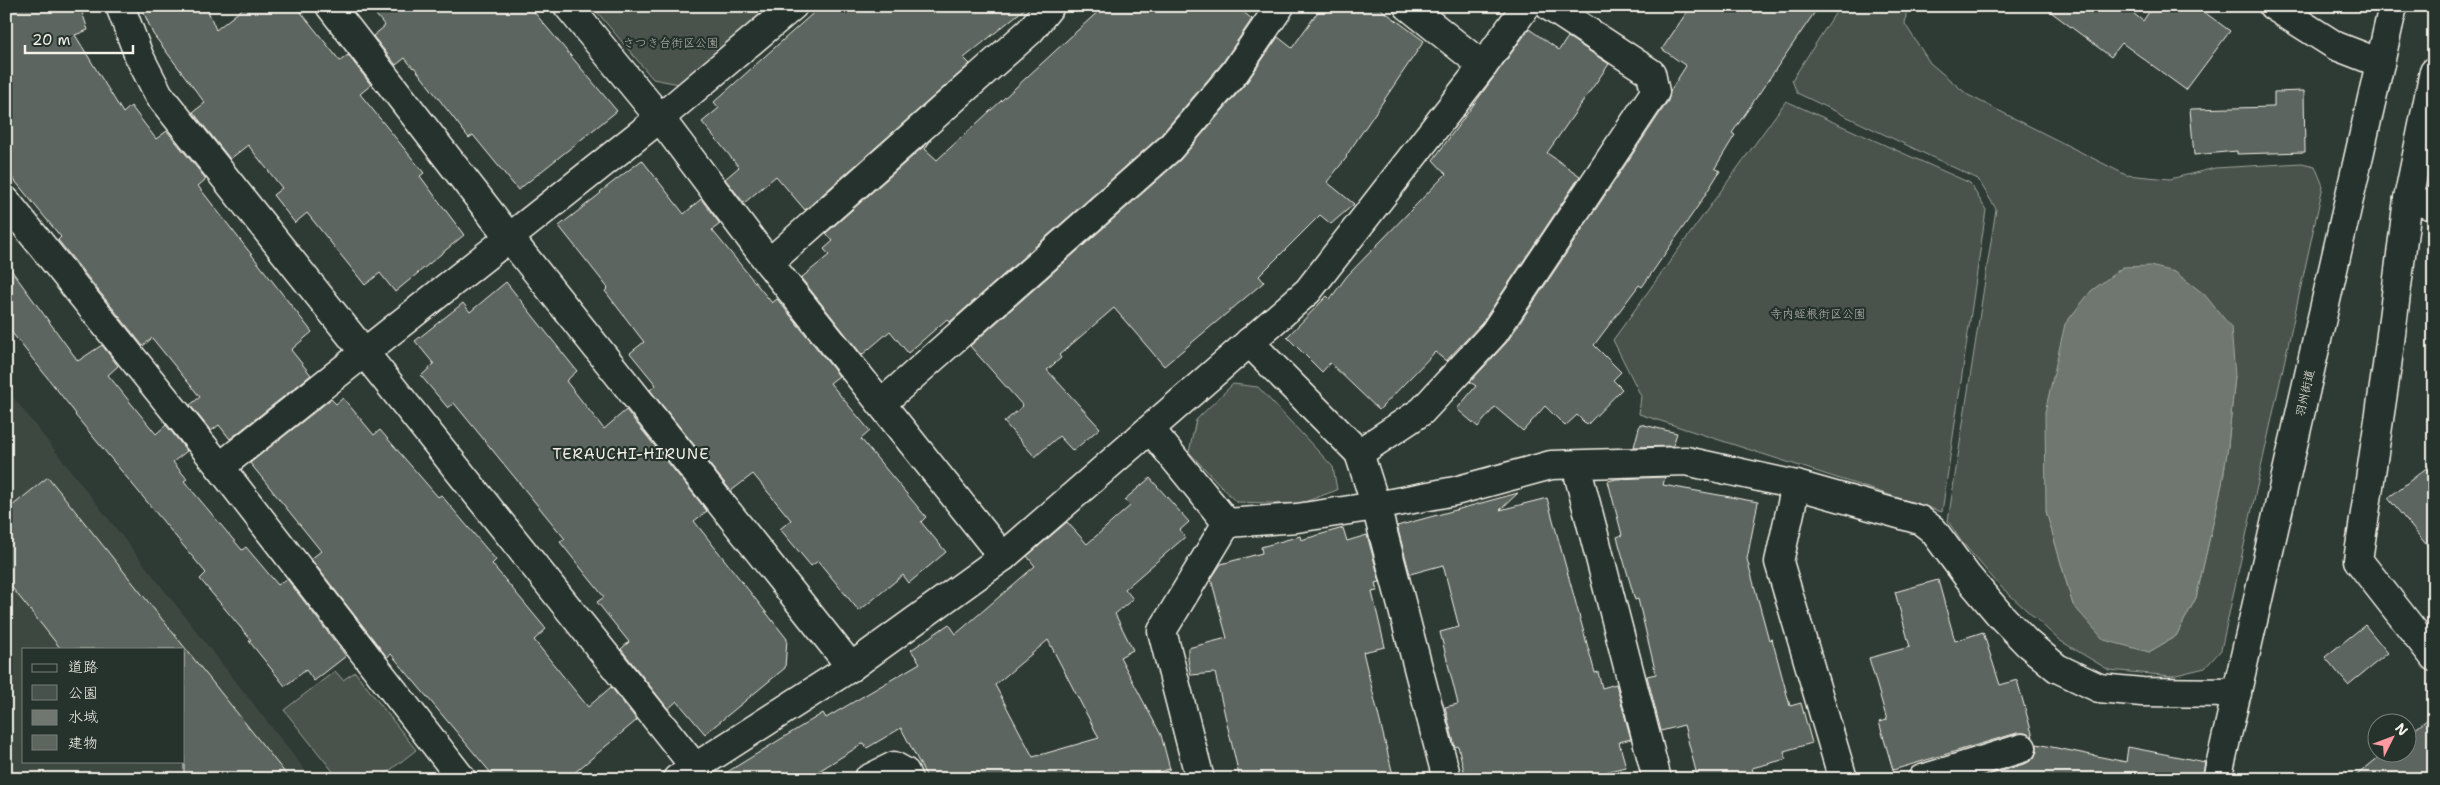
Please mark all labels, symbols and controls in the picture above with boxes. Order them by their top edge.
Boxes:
scale bar [25,22,132,54]
text: 20 m [32,30,71,50]
park label: さつき台街区公園 [623,35,719,51]
park label: 寺内蛭根街区公園 [1770,306,1866,322]
street label: 羽州街道 [2292,368,2318,418]
district label: TERAUCHI-HIRUNE [552,444,710,464]
legend [22,648,185,762]
text: 道路 [68,657,98,677]
text: 公園 [68,683,98,703]
text: 水域 [68,707,98,727]
north arrow [2368,712,2418,762]
text: N [2391,719,2412,739]
text: 建物 [68,733,98,753]

